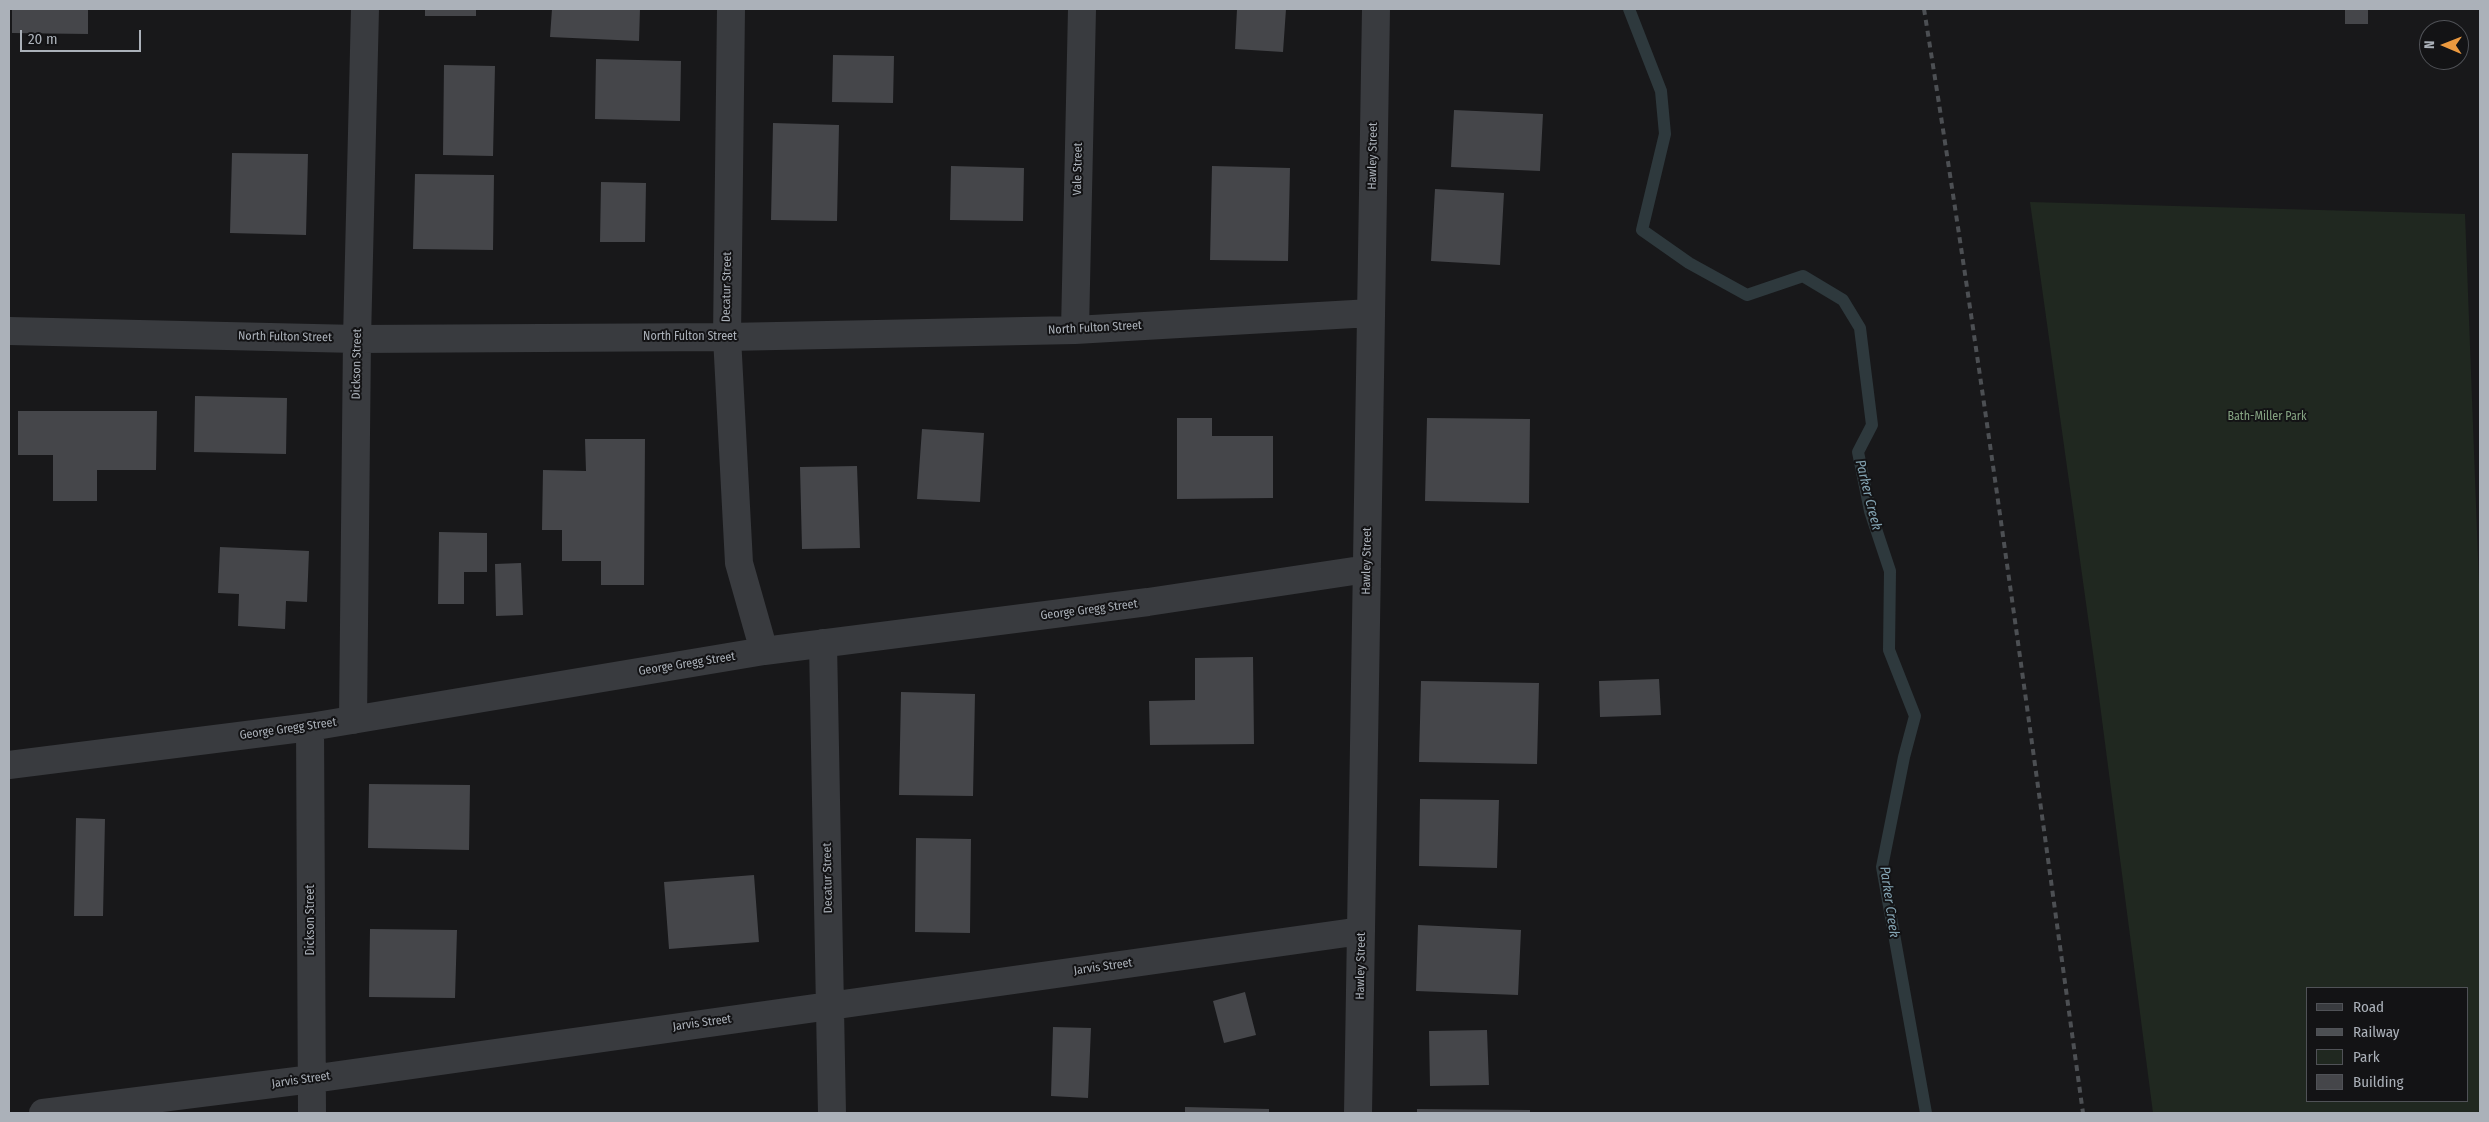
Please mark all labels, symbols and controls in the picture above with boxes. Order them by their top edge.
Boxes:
scale bar [22,20,144,52]
north arrow [2419,20,2469,70]
text: 20 m [28,30,58,48]
text: N [2421,40,2438,49]
street label: Hawley Street [1365,122,1381,190]
street label: Vale Street [1070,143,1086,195]
street label: Decatur Street [719,252,735,322]
street label: North Fulton Street [1048,318,1142,338]
street label: North Fulton Street [238,329,332,345]
street label: Dickson Street [349,329,365,399]
street label: North Fulton Street [643,330,737,344]
park label: Bath-Miller Park [2227,410,2307,424]
water label: Parker Creek [1851,458,1885,532]
street label: Hawley Street [1359,527,1375,595]
street label: George Gregg Street [1040,597,1138,623]
street label: George Gregg Street [638,649,736,679]
street label: George Gregg Street [239,715,337,743]
street label: Decatur Street [820,843,836,913]
water label: Parker Creek [1876,865,1902,939]
street label: Dickson Street [304,885,318,955]
street label: Hawley Street [1353,932,1369,1000]
street label: Jarvis Street [1073,956,1133,978]
legend [2306,987,2469,1102]
text: Road [2353,998,2384,1016]
street label: Jarvis Street [672,1012,732,1034]
text: Railway [2353,1023,2400,1041]
text: Park [2353,1048,2380,1066]
street label: Jarvis Street [271,1069,331,1091]
text: Building [2353,1073,2404,1091]

